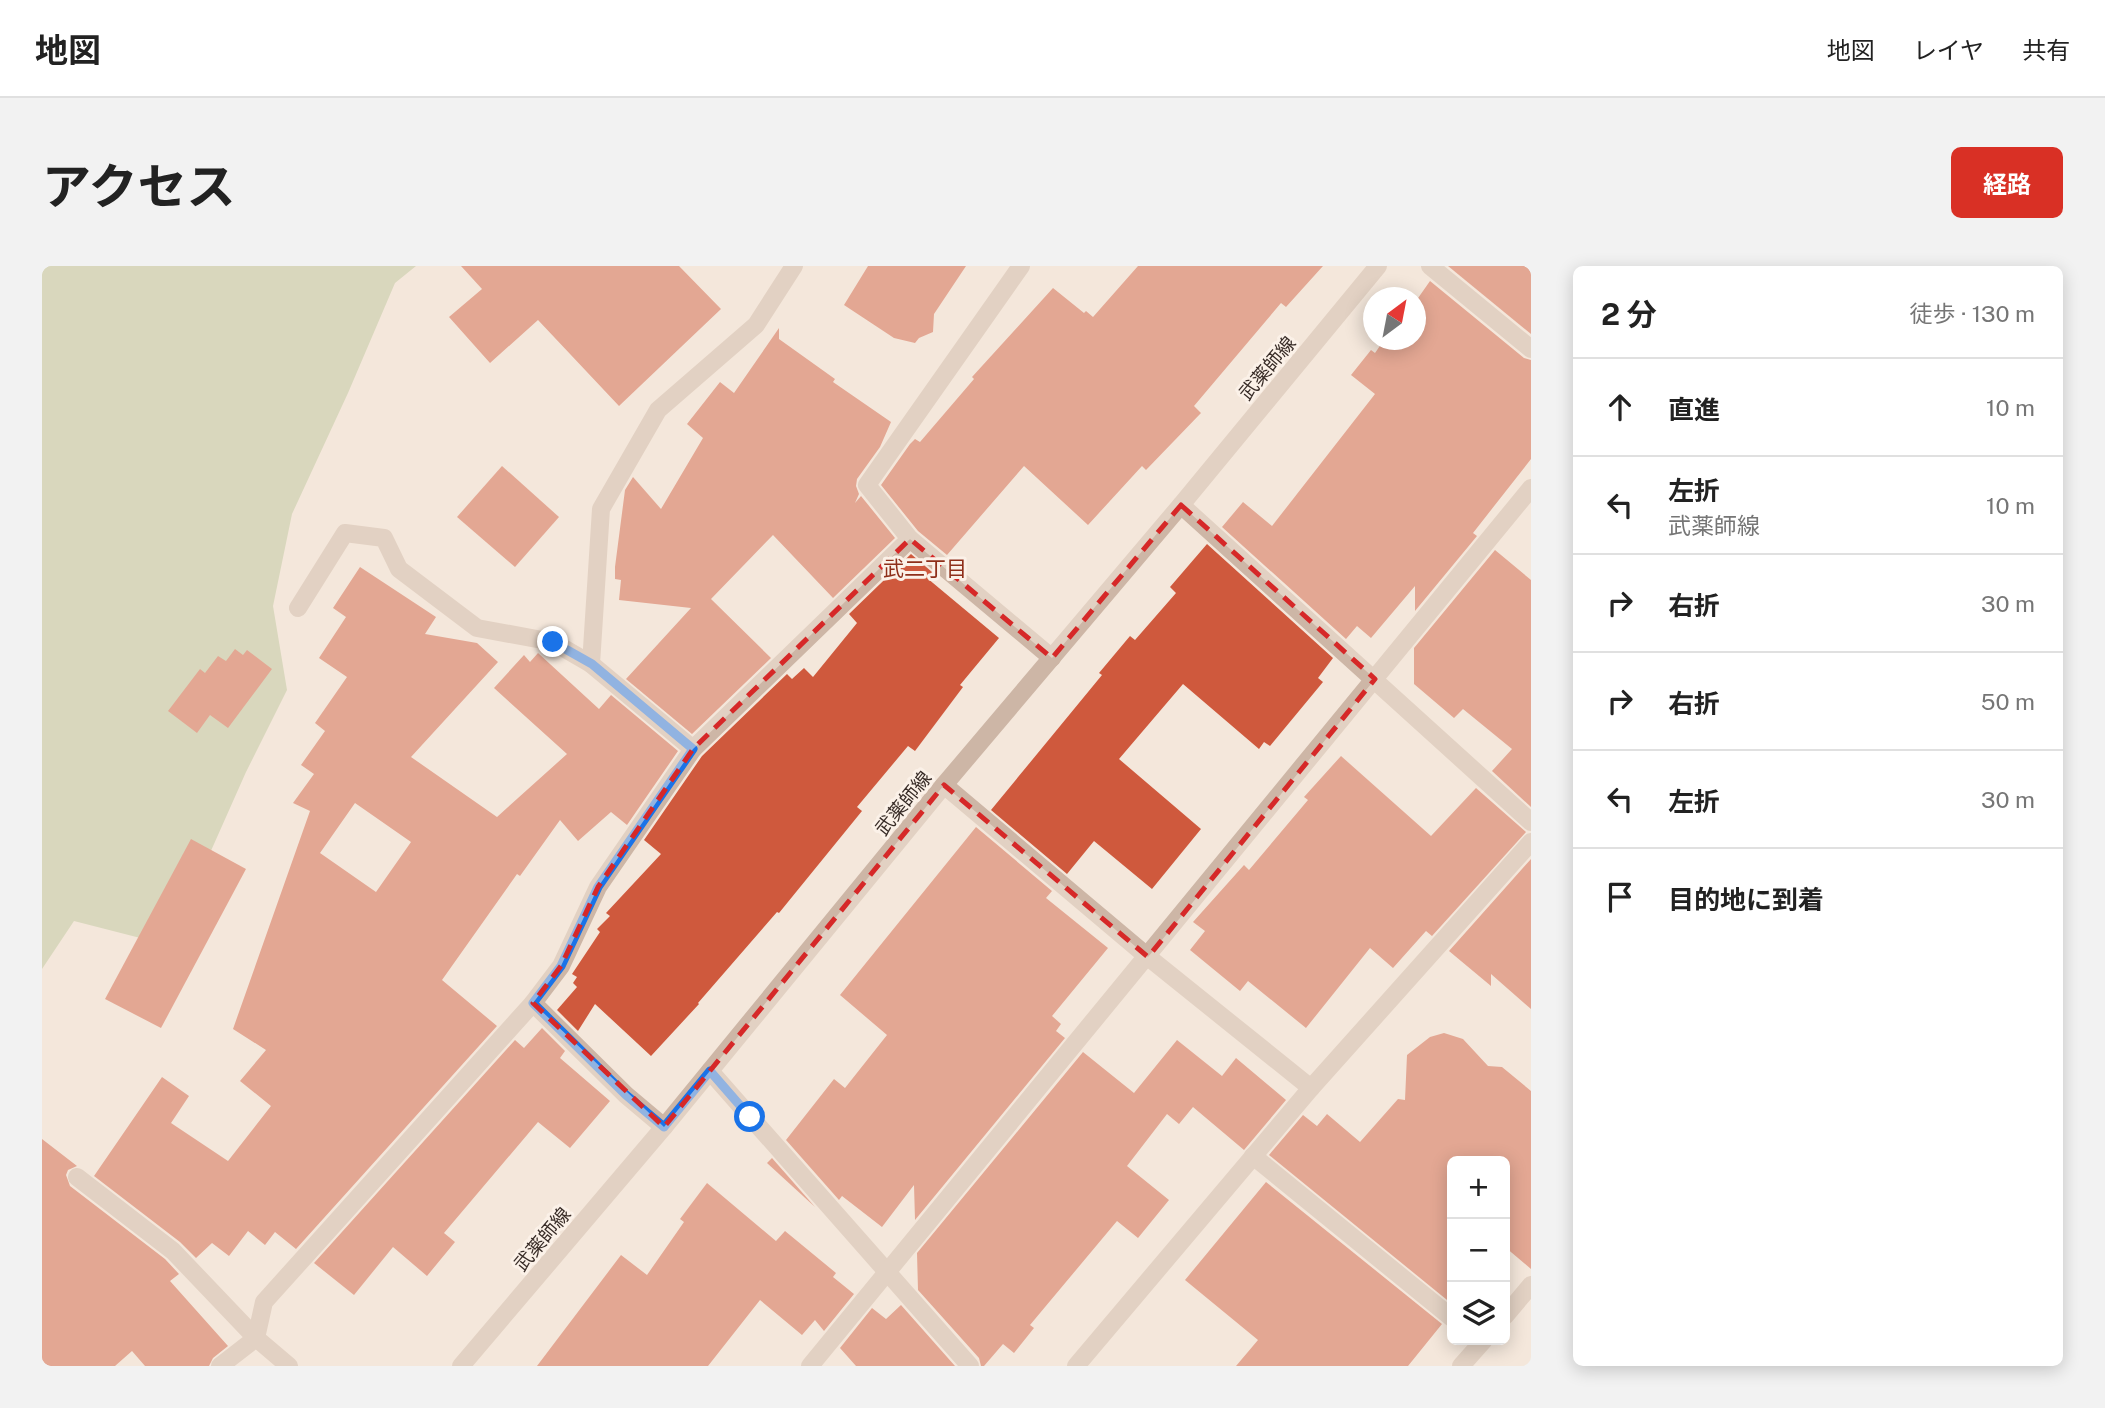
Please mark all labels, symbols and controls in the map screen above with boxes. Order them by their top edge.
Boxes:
text: 地図 [35,31,101,69]
text: 地図 [1827,36,1875,64]
text: レイヤ [1913,36,1984,64]
text: 共有 [2022,36,2070,64]
button: 経路 [1951,147,2063,218]
text: アクセス [42,157,236,215]
north arrow [1363,287,1426,350]
text: 2 分 [1601,296,1657,332]
text: 徒歩 · 130 m [1909,300,2035,327]
street label: 武薬師線 [1234,332,1300,404]
icon: ahead [1601,388,1639,426]
text: 直進 [1668,394,1720,425]
text: 10 m [1986,394,2035,421]
text: 左折 [1668,475,1720,506]
icon: left [1601,486,1639,524]
text: 10 m [1986,492,2035,519]
text: 武薬師線 [1668,512,1760,539]
district label: 武二丁目 [883,556,967,581]
icon: right [1601,584,1639,622]
text: 右折 [1668,590,1720,621]
text: 30 m [1981,590,2035,617]
route end [537,626,568,657]
icon: right [1601,682,1639,720]
text: 右折 [1668,688,1720,719]
text: 50 m [1981,688,2035,715]
street label: 武薬師線 [871,767,935,839]
icon: left [1601,780,1639,818]
text: 左折 [1668,786,1720,817]
text: 30 m [1981,786,2035,813]
icon: arrive [1601,878,1639,916]
text: 目的地に到着 [1668,884,1824,915]
route start [734,1101,765,1132]
map controls [1447,1156,1510,1345]
button: + [1447,1156,1510,1219]
street label: 武薬師線 [509,1203,575,1275]
button: − [1447,1219,1510,1282]
button: layers [1447,1282,1510,1345]

